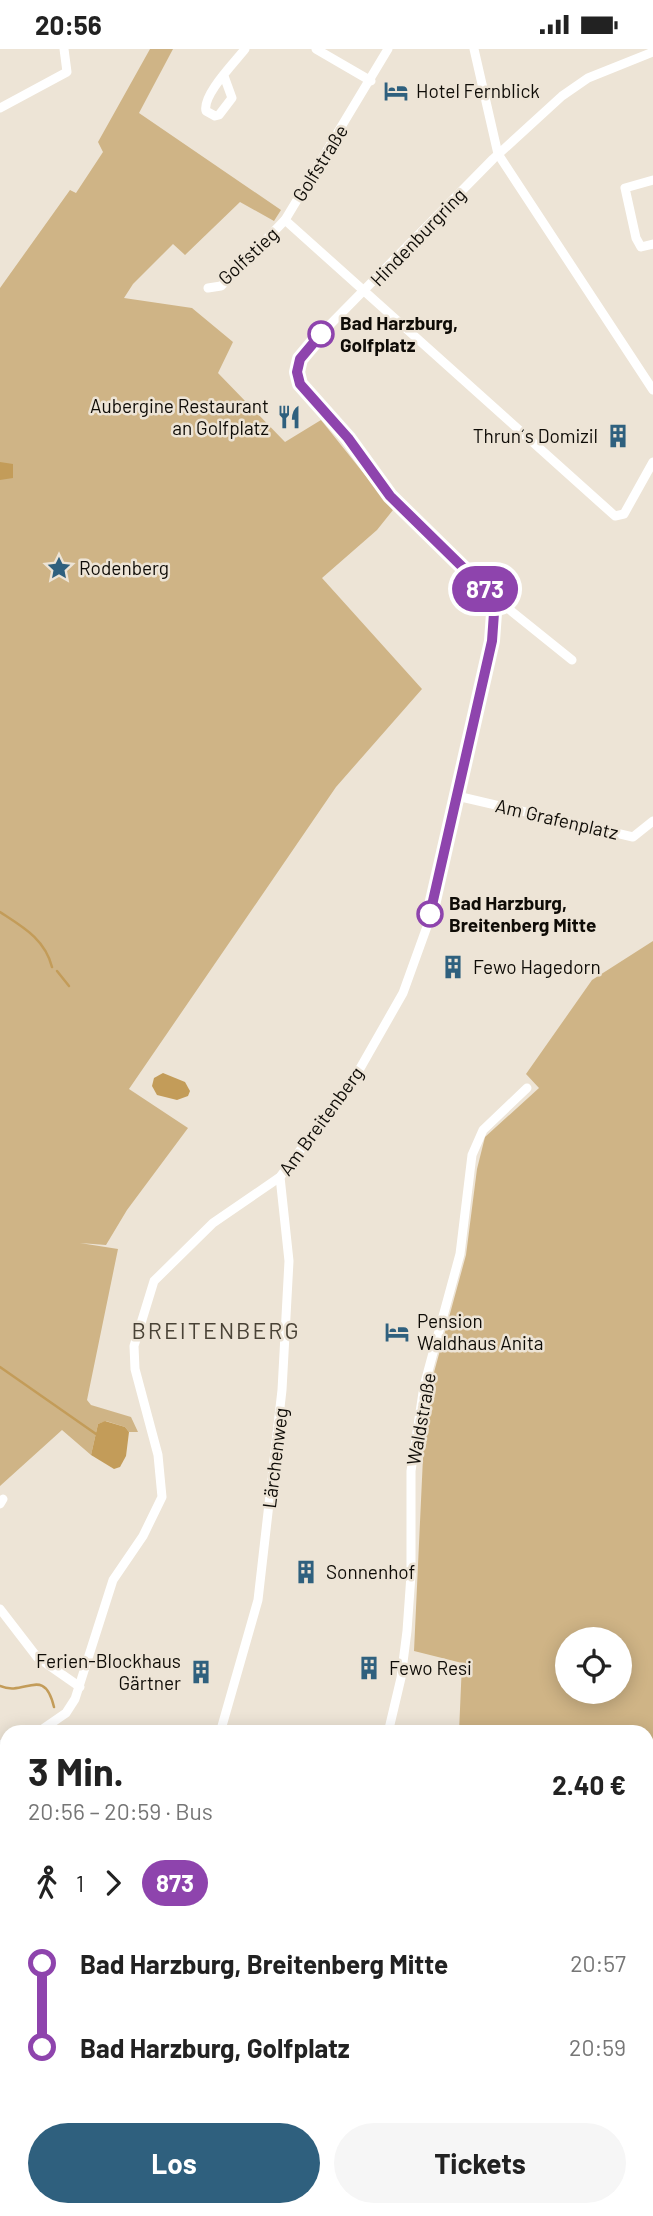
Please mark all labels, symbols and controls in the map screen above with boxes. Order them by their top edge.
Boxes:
text: 20:56 [35,9,102,40]
hotel icon: Hotel Fernblick [382,77,410,105]
place label: Hotel Fernblick [416,79,540,102]
street label: Golfstraße [287,120,352,205]
street label: Hindenburgring [365,183,470,291]
street label: Golfstieg [213,222,283,289]
place label: Bad Harzburg, Golfplatz [340,311,458,356]
marker: Bad Harzburg, Golfplatz [308,321,334,347]
place label: Aubergine Restaurant an Golfplatz [90,394,269,439]
restaurant icon: Aubergine Restaurant an Golfplatz [275,403,303,431]
building icon: Thrun´s Domizil [604,422,632,450]
place label: Thrun´s Domizil [473,424,598,447]
place icon: Rodenberg [45,554,73,582]
place label: Rodenberg [79,556,169,579]
line badge: 873 [445,566,525,612]
text: 873 [466,574,504,603]
street label: Am Grafenplatz [493,793,621,844]
place label: Bad Harzburg, Breitenberg Mitte [449,891,596,936]
marker: Bad Harzburg, Breitenberg Mitte [417,901,443,927]
building icon: Fewo Hagedorn [439,953,467,981]
place label: Fewo Hagedorn [473,955,601,978]
street label: Am Breitenberg [273,1062,368,1180]
place label: Pension Waldhaus Anita [417,1309,544,1354]
district label: BREITENBERG [131,1316,301,1344]
hotel icon: Pension Waldhaus Anita [383,1318,411,1346]
street label: Waldstraße [401,1371,440,1467]
street label: Lärchenweg [257,1406,292,1510]
building icon: Sonnenhof [292,1558,320,1586]
place label: Sonnenhof [326,1560,415,1583]
map controls [555,1627,632,1704]
button: locate [555,1627,632,1704]
place label: Ferien-Blockhaus Gärtner [36,1649,181,1694]
building icon: Fewo Resi [355,1654,383,1682]
place label: Fewo Resi [389,1656,472,1679]
building icon: Ferien-Blockhaus Gärtner [187,1658,215,1686]
text: 3 Min. [28,1748,124,1794]
text: 2.40 € [552,1769,626,1800]
text: 20:56 – 20:59 · Bus [28,1797,213,1825]
icon: walk [28,1864,66,1902]
icon: forward [94,1864,132,1902]
text: 873 [156,1868,194,1897]
text: 1 [76,1869,84,1897]
text: Bad Harzburg, Breitenberg Mitte [80,1948,448,1979]
text: 20:57 [570,1949,626,1977]
text: Bad Harzburg, Golfplatz [80,2032,350,2063]
text: 20:59 [569,2033,626,2061]
button: Los [28,2123,320,2203]
button: Tickets [334,2123,626,2203]

